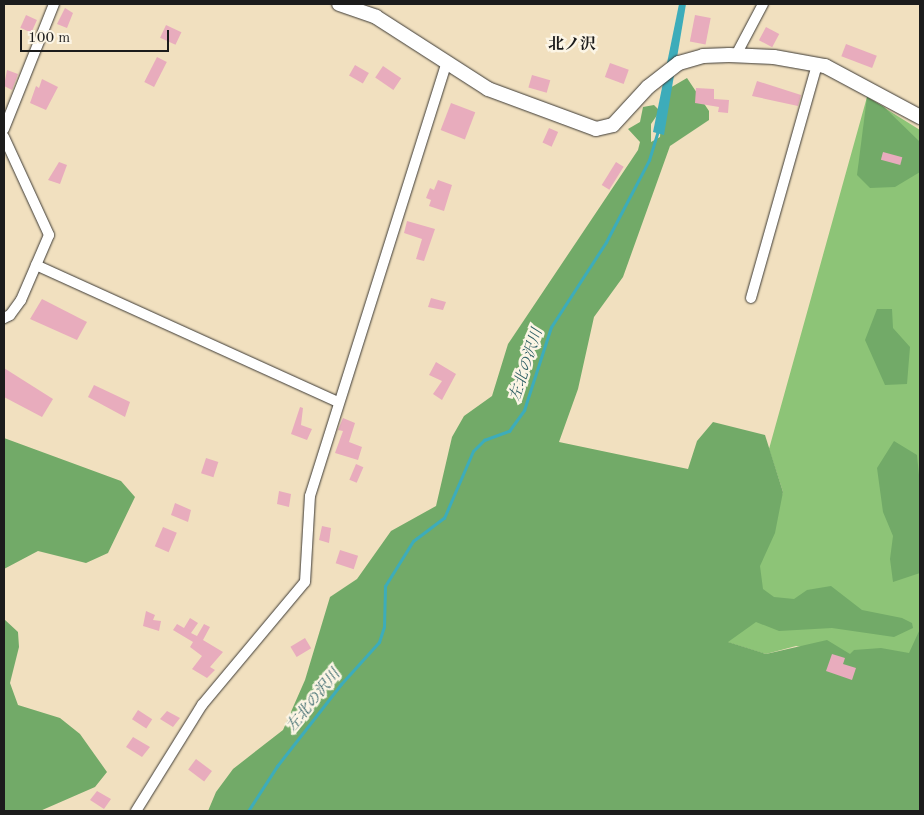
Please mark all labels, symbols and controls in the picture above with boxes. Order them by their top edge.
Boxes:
scale bar [22,20,171,52]
text: 100 m [28,31,70,46]
district label: 北ノ沢 [548,35,596,55]
water label: 左北の沢川 [507,327,547,403]
water label: 左北の沢川 [283,666,345,736]

